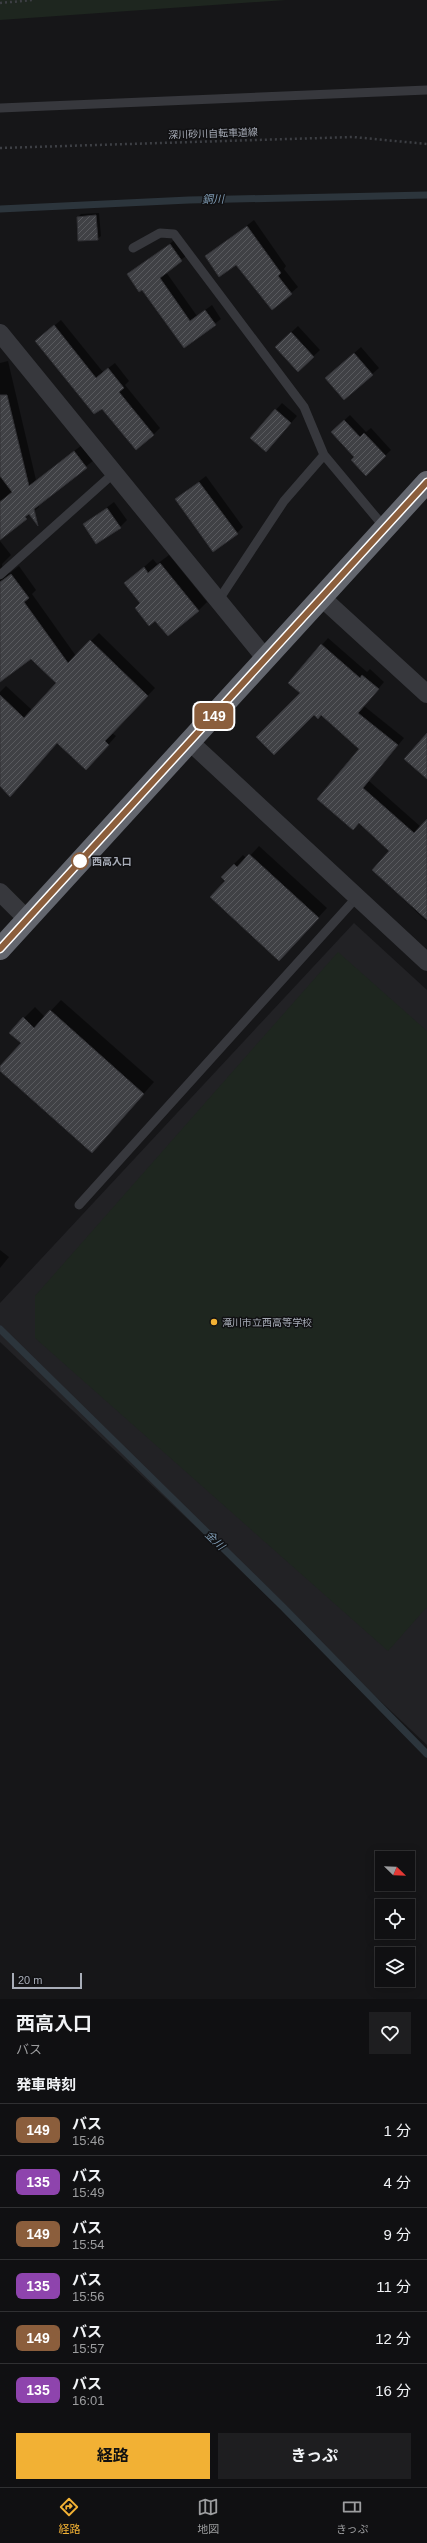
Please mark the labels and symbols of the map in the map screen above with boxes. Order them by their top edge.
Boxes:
street label: 深川砂川自転車道線 [168,126,258,141]
water label: 銅川 [202,193,225,205]
line badge: 149 [191,703,237,729]
marker: 西高入口 [71,852,89,870]
place label: 西高入口 [92,856,132,867]
marker: 滝川市立西高等学校 [209,1317,219,1327]
place label: 滝川市立西高等学校 [222,1317,312,1328]
water label: 金川 [203,1528,228,1553]
north arrow [375,1851,415,1891]
scale bar [12,1971,82,1990]

